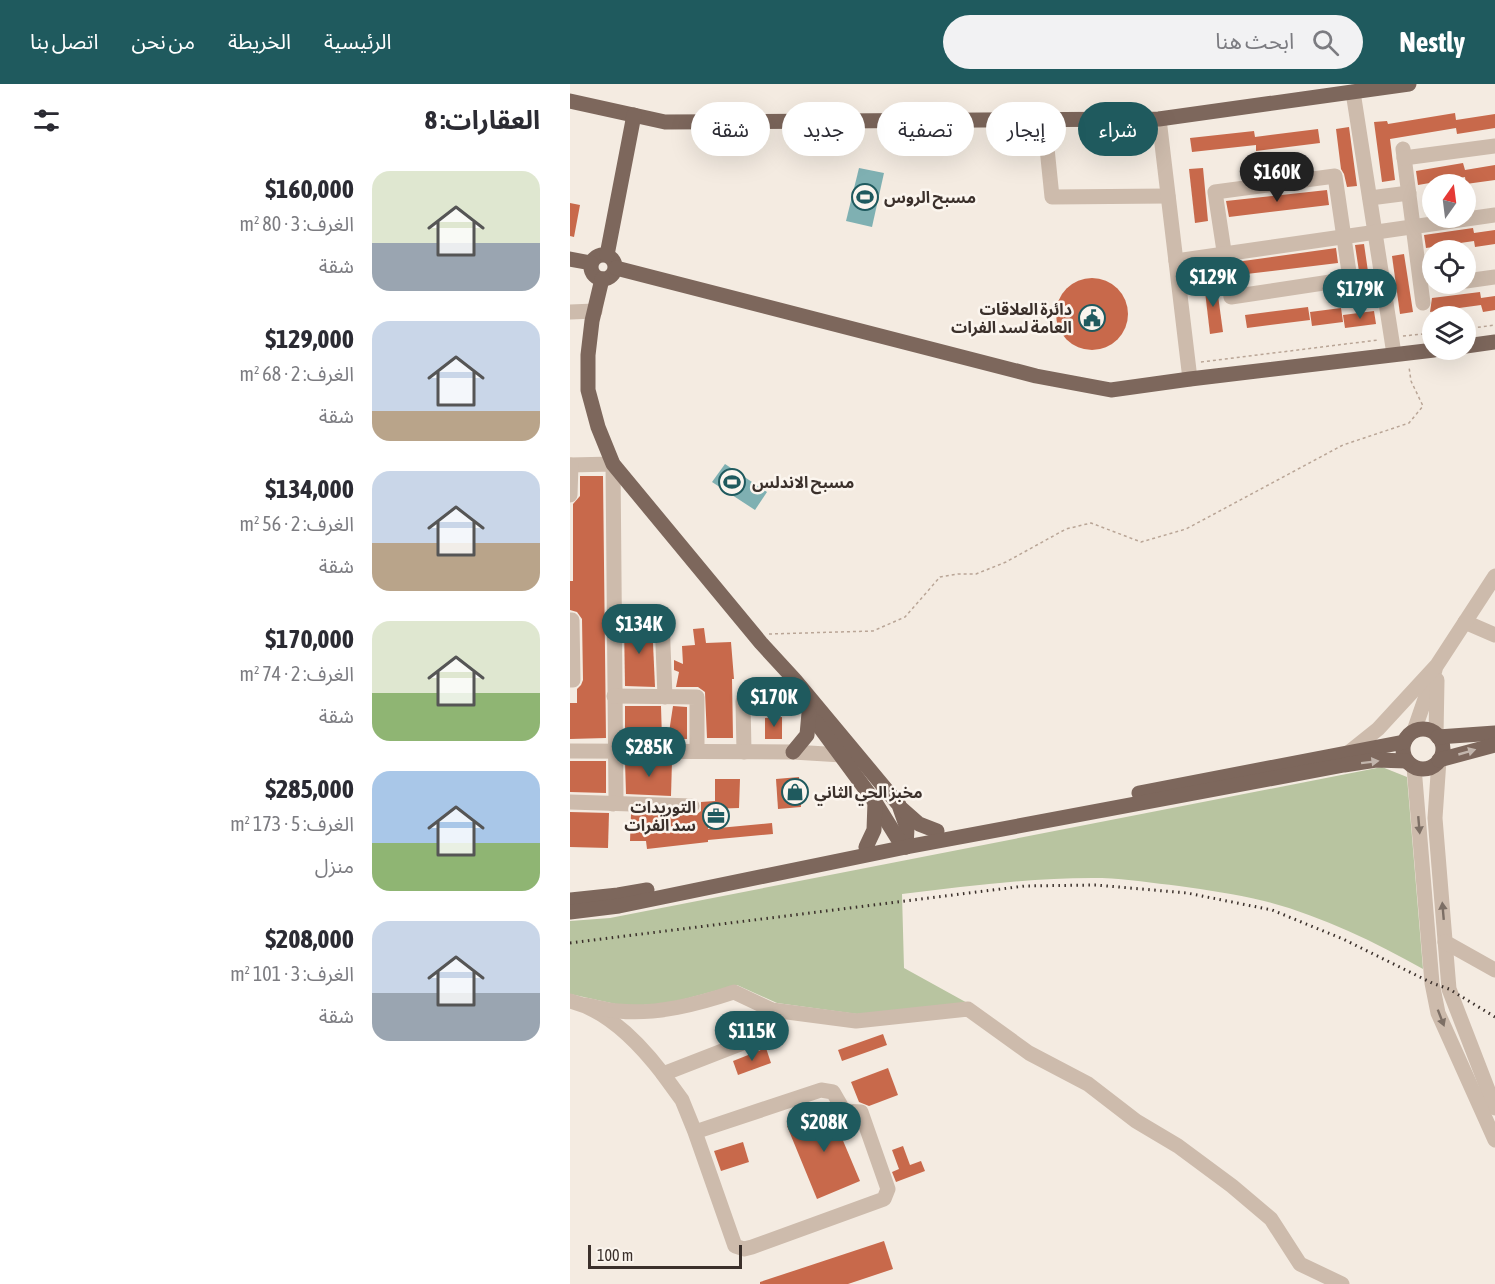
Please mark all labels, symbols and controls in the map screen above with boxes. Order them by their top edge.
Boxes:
search box [943,15,1363,69]
icon: search [1309,26,1342,59]
text: Nestly [1399,26,1465,58]
text: ابحث هنا [1215,28,1294,54]
text: اتصل بنا [30,29,98,53]
text: من نحن [131,29,195,53]
text: الخريطة [228,29,291,53]
text: الرئيسية [324,29,391,53]
chip: شقة [691,102,770,156]
chip: جديد [782,102,865,156]
chip: تصفية [877,102,974,156]
chip: إيجار [986,102,1066,156]
chip: شراء [1078,102,1158,156]
icon: filters [30,104,63,137]
text: العقارات: 8 [425,105,540,135]
pin: $160K [1235,152,1319,203]
text: $160K [1254,160,1300,183]
text: $160,000 [265,174,354,204]
north arrow [1422,174,1476,228]
map controls [1422,174,1476,360]
sports icon: مسبح الروس [850,182,880,212]
place label: مسبح الروس [884,188,976,210]
icon: home [420,195,492,267]
text: الغرف: 3 · 80 m² [240,212,354,235]
button: locate [1422,240,1476,294]
text: شقة [319,254,354,277]
pin: $129K [1171,257,1255,308]
text: $129K [1190,265,1236,288]
pin: $179K [1318,269,1402,320]
text: $179K [1337,277,1383,300]
place label: دائرة العلاقات العامة لسد الفرات [951,300,1072,337]
public building icon: دائرة العلاقات العامة لسد الفرات [1077,303,1107,333]
button: layers [1422,306,1476,360]
text: $129,000 [265,324,354,354]
icon: home [420,345,492,417]
text: الغرف: 2 · 68 m² [240,362,354,385]
text: شقة [319,404,354,427]
sports icon: مسبح الاندلس [717,467,747,497]
place label: مسبح الاندلس [752,473,854,495]
text: $134,000 [265,474,354,504]
icon: home [420,495,492,567]
text: الغرف: 2 · 56 m² [240,512,354,535]
text: شقة [319,554,354,577]
pin: $134K [597,604,681,655]
text: $134K [616,612,662,635]
text: $170,000 [265,624,354,654]
icon: home [420,645,492,717]
text: الغرف: 2 · 74 m² [240,662,354,685]
pin: $170K [732,677,816,728]
text: $170K [751,685,797,708]
text: شقة [319,704,354,727]
pin: $285K [607,727,691,778]
text: $285K [626,735,672,758]
one-way arrow [1458,747,1476,757]
one-way arrow [1361,757,1380,766]
text: $285,000 [265,774,354,804]
shop icon: مخبز الحي الثاني [780,777,810,807]
place label: مخبز الحي الثاني [814,783,923,806]
icon: home [420,795,492,867]
place label: التوريدات سد الفرات [624,798,696,835]
office icon: التوريدات سد الفرات [701,801,731,831]
text: الغرف: 5 · 173 m² [230,812,354,835]
one-way arrow [1414,816,1424,835]
text: منزل [315,854,354,877]
one-way arrow [1438,902,1448,921]
text: $208,000 [265,924,354,954]
icon: home [420,945,492,1017]
text: الغرف: 3 · 101 m² [230,962,354,985]
text: شقة [319,1004,354,1027]
one-way arrow [1436,1010,1446,1028]
pin: $115K [710,1011,794,1062]
text: $115K [729,1019,775,1042]
pin: $208K [782,1102,866,1153]
text: $208K [801,1110,847,1133]
scale bar [588,1242,742,1270]
text: 100 m [597,1246,633,1264]

